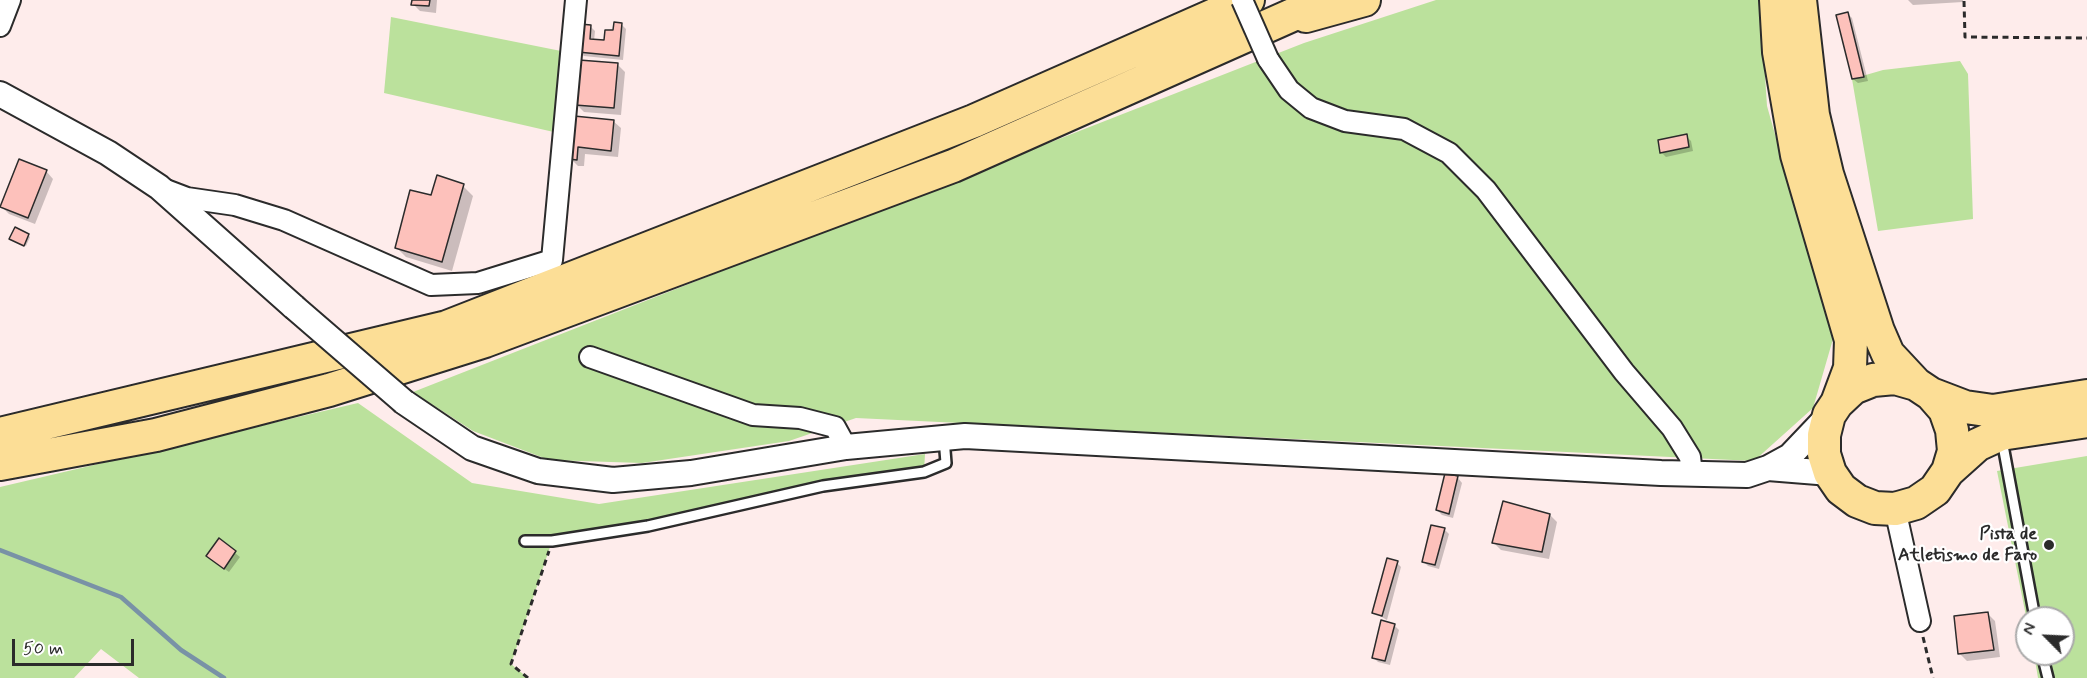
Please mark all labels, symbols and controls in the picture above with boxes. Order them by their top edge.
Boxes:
place label: Pista de Atletismo de Faro [1898,524,2037,566]
marker: Pista de Atletismo de Faro [2042,538,2056,552]
north arrow [2015,606,2075,666]
text: N [2018,620,2042,638]
scale bar [15,627,136,665]
text: 50 m [23,637,63,661]

